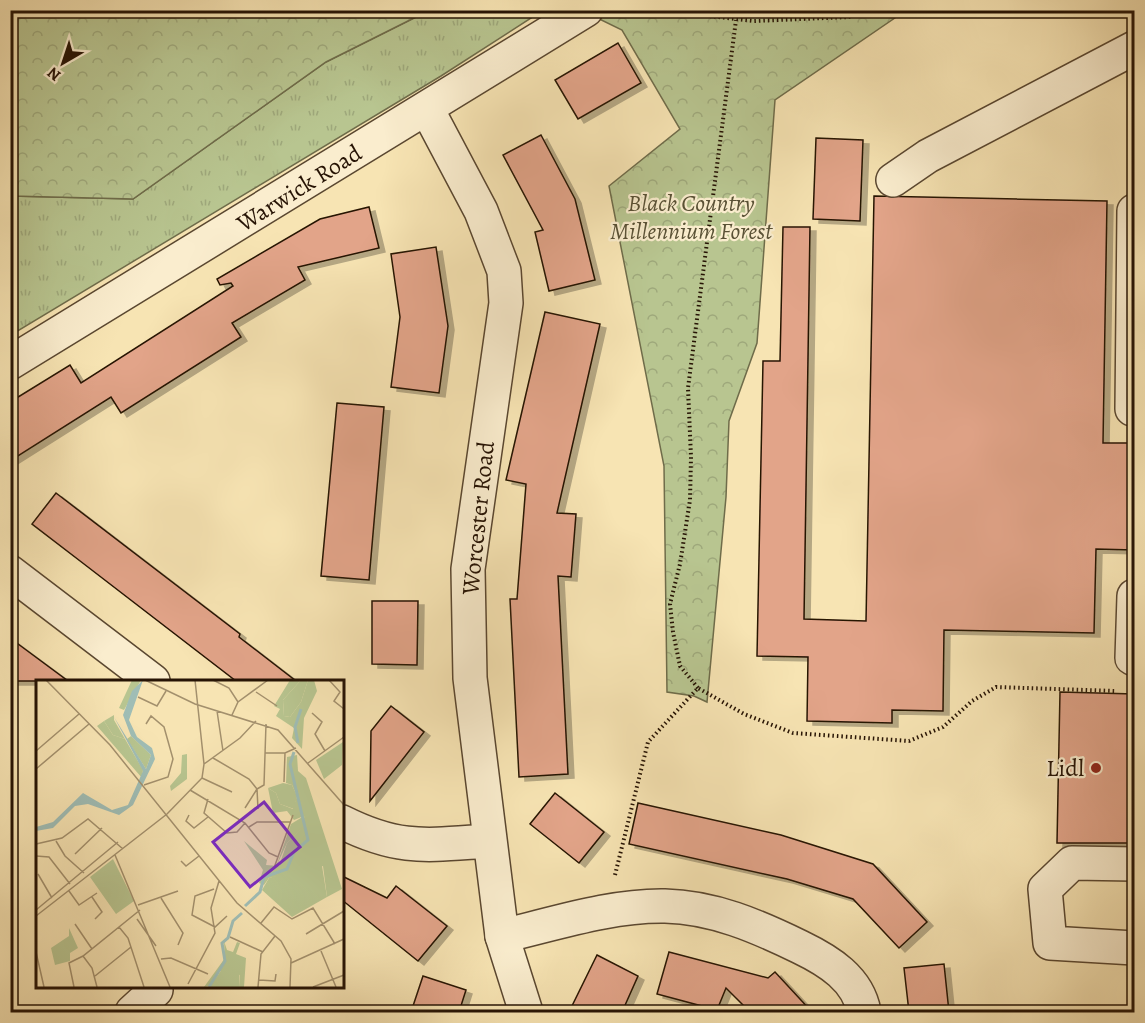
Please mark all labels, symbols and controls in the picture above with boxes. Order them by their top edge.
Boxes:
north arrow [33,33,93,93]
text: N [42,61,66,86]
street label: Warwick Road [230,137,368,240]
park label: Black Country Millennium Forest [610,187,773,247]
street label: Worcester Road [454,440,502,597]
inset map [36,680,344,987]
place label: Lidl [1046,752,1084,784]
marker: Lidl [1089,761,1103,775]

